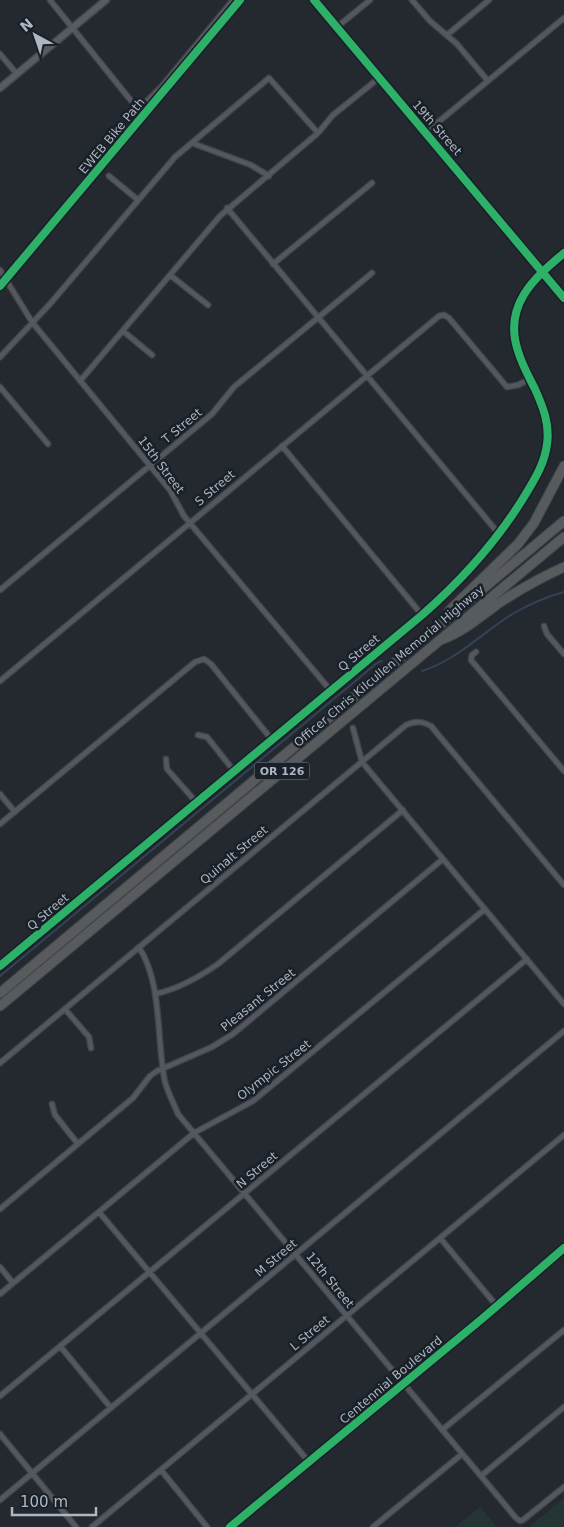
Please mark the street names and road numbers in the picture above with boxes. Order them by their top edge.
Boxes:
street label: EWEB Bike Path [76,95,148,177]
street label: 19th Street [409,98,465,158]
street label: T Street [158,405,205,447]
street label: 15th Street [135,434,187,497]
street label: S Street [192,467,238,509]
street label: Officer Chris Kilcullen Memorial Highway [291,582,487,750]
street label: Q Street [335,631,383,674]
road number: OR 126 [254,762,310,779]
street label: Quinalt Street [197,823,271,887]
street label: Q Street [24,890,72,933]
street label: Pleasant Street [218,966,298,1034]
street label: Olympic Street [234,1037,314,1103]
street label: N Street [234,1149,281,1191]
street label: M Street [252,1236,300,1280]
street label: 12th Street [303,1249,357,1311]
street label: L Street [288,1312,333,1353]
street label: Centennial Boulevard [337,1333,445,1427]

